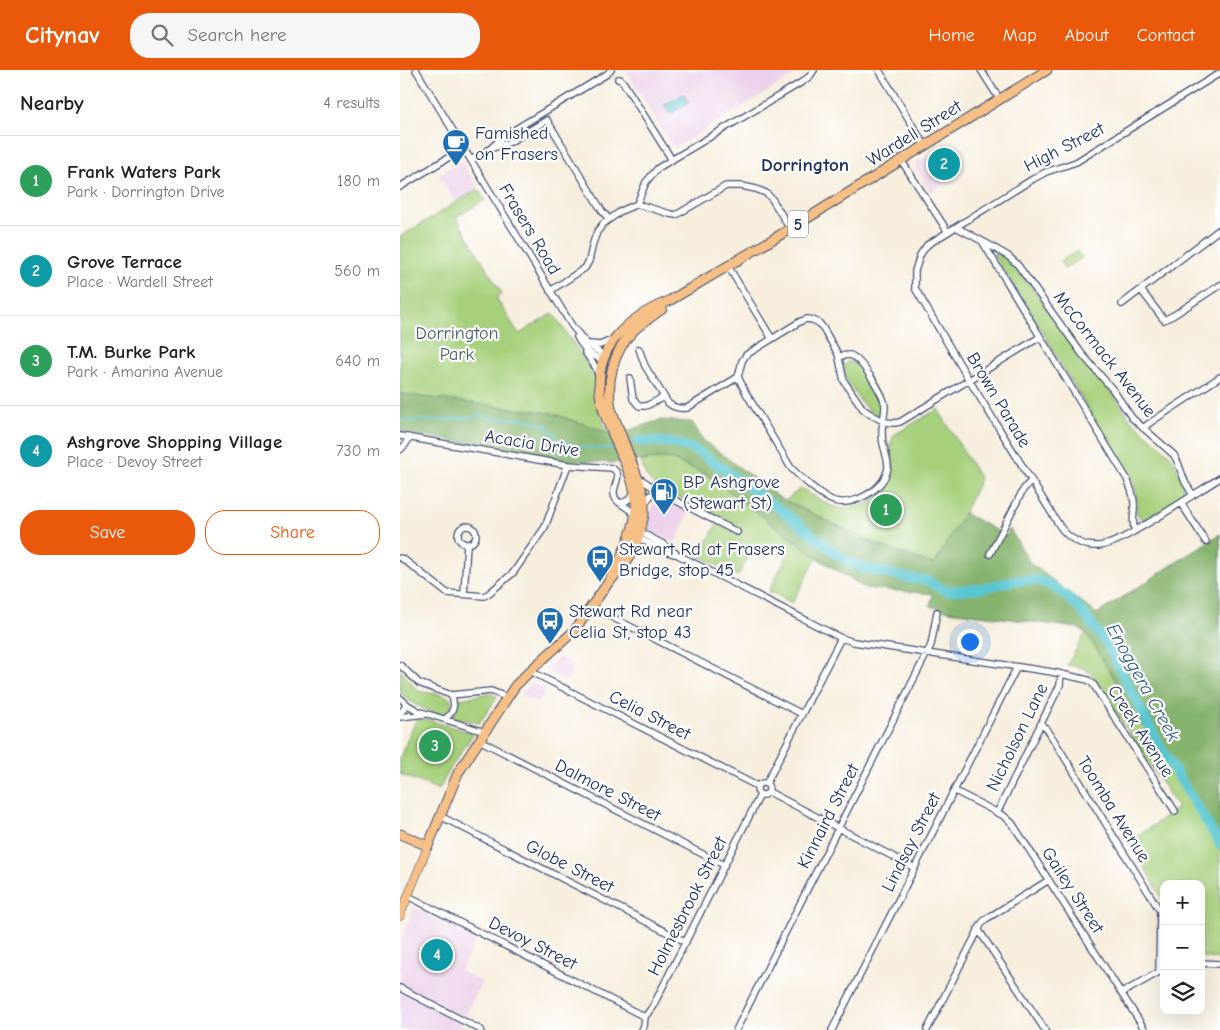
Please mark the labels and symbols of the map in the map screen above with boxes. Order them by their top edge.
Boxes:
street label: Wardell Street [863,96,966,171]
street label: High Street [1021,118,1109,177]
place label: Famished on Frasers [475,123,558,165]
cafe icon: Famished on Frasers [441,128,471,167]
pin: 2 [928,145,960,183]
district label: Dorrington [761,154,849,176]
street label: Frasers Road [494,180,565,279]
road number: 5 [788,210,808,238]
street label: McCormack Avenue [1049,287,1160,421]
park label: Dorrington Park [416,323,498,365]
street label: Brown Parade [962,349,1035,452]
street label: Acacia Drive [483,426,581,461]
place label: BP Ashgrove (Stewart St) [683,472,780,514]
fuel station icon: BP Ashgrove (Stewart St) [649,477,679,516]
pin: 1 [870,491,902,529]
place label: Stewart Rd at Frasers Bridge, stop 45 [619,539,785,581]
bus stop icon: Stewart Rd at Frasers Bridge, stop 45 [585,544,615,583]
place label: Stewart Rd near Celia St, stop 43 [569,601,693,643]
bus stop icon: Stewart Rd near Celia St, stop 43 [535,606,565,645]
water label: Enoggera Creek [1102,620,1185,746]
your location [957,629,983,655]
street label: Nicholson Lane [982,680,1053,795]
street label: Creek Avenue [1103,681,1178,781]
street label: Celia Street [606,686,695,745]
pin: 3 [419,727,451,765]
street label: Toomba Avenue [1073,752,1155,866]
street label: Dalmore Street [551,755,665,826]
street label: Kinnaird Street [793,760,864,872]
street label: Lindsay Street [877,788,946,895]
street label: Holmesbrook Street [643,832,732,979]
street label: Globe Street [522,835,618,898]
street label: Gailey Street [1037,843,1109,938]
street label: Devoy Street [485,912,581,975]
pin: 4 [421,936,453,974]

